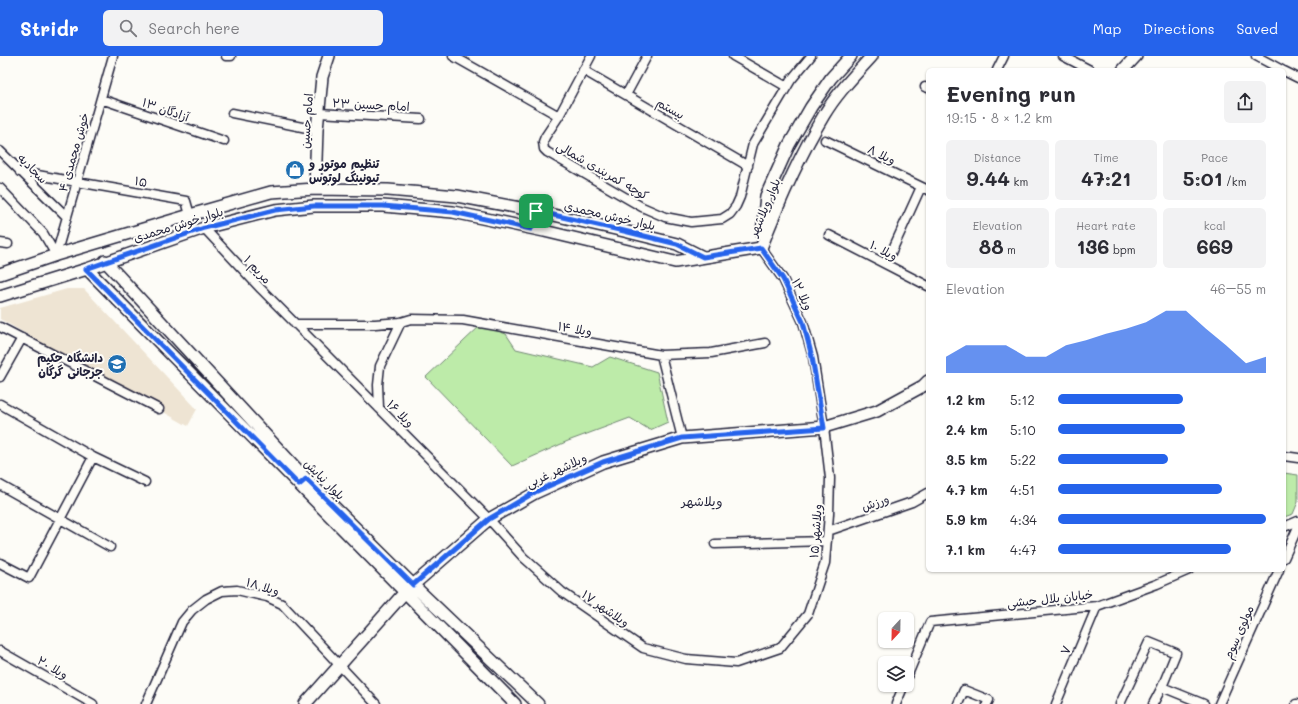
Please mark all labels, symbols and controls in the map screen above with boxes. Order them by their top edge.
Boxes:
search box [103,10,383,46]
text: Stridr [20,16,79,41]
icon: search [117,17,139,39]
text: Search here [149,18,240,38]
text: Map [1093,19,1121,38]
text: Directions [1143,19,1214,38]
text: Saved [1236,19,1278,38]
text: Evening run [946,79,1076,108]
button: share [1224,81,1266,123]
street label: امام حسین [296,93,318,149]
street label: آزادگان ۱۳ [140,94,193,125]
street label: امام حسین ۲۳ [332,94,410,116]
street label: بیستم [653,94,688,124]
text: 19:15 · 8 × 1.2 km [946,109,1052,126]
street label: خوش محمدی ۴ [54,110,92,194]
street label: کوچه کمربندی شمالی [553,137,652,204]
street label: ویلا ۸ [865,140,899,169]
street label: سجادیه [14,150,51,187]
text: Distance [974,150,1021,165]
text: Time [1093,150,1119,165]
text: Pace [1201,150,1228,165]
place label: تنظیم موتور و تیونینگ لوتوس [308,155,380,186]
shop icon: تنظیم موتور و تیونینگ لوتوس [284,159,306,181]
text: 9.44 [966,165,1010,191]
text: 47:21 [1081,165,1131,191]
text: 5:01 [1183,165,1223,191]
street label: ۱۵ [133,172,149,190]
text: km [1010,174,1028,189]
text: /km [1223,174,1246,189]
street label: بلوار ویلاشهر [744,175,784,240]
pin [519,194,553,228]
street label: بلوار خوش محمدی [563,197,657,234]
icon: arrive [525,200,547,222]
street label: بلوار خوش محمدی [131,203,225,246]
text: Elevation [973,218,1022,233]
text: Heart rate [1076,218,1136,233]
text: kcal [1204,218,1226,233]
text: 88 [979,233,1004,259]
text: 136 [1076,233,1109,259]
text: 669 [1197,233,1233,259]
street label: ۱۰ ویلا [867,236,901,265]
text: m [1004,242,1016,257]
text: bpm [1109,242,1136,257]
street label: ۱ مریم [239,251,275,288]
street label: ویلا ۱۲ [788,275,817,313]
text: Elevation [946,280,1004,297]
text: 46–55 m [1210,280,1266,297]
street label: ۱۴ ویلا [556,317,593,340]
place label: دانشگاه حکیم جرجانی گرگان [37,349,103,380]
school or university icon: دانشگاه حکیم جرجانی گرگان [106,353,128,375]
text: 1.2 km [946,391,985,408]
text: 5:12 [1010,391,1035,408]
street label: ۱۶ ویلا [383,396,418,431]
text: 2.4 km [946,421,988,438]
text: 5:10 [1010,421,1035,438]
street label: ویلاشهر غربی [523,449,589,492]
text: 3.5 km [946,451,987,468]
text: 5:22 [1010,451,1036,468]
street label: بلوار نیایش [300,455,349,504]
text: 4.7 km [946,481,988,498]
text: 4:51 [1010,481,1035,498]
street label: ورزش [859,490,891,515]
district label: ویلاشهر [681,492,722,510]
street label: ویلاشهر ۱۵ [805,503,826,559]
text: 5.9 km [946,511,987,528]
text: 4:34 [1010,511,1037,528]
text: 7.1 km [946,541,985,558]
text: 4:47 [1010,541,1037,558]
street label: ویلا ۱۸ [244,573,282,600]
street label: ویلاشهر ۱۷ [579,586,633,631]
street label: خیابان بلال حبشی [1006,586,1094,611]
street label: مولوی سوم [1219,603,1259,662]
north arrow [878,612,914,648]
map controls [878,612,914,692]
street label: ۷ [1056,643,1074,657]
street label: ویلا ۲۰ [34,652,71,683]
button: layers [878,656,914,692]

